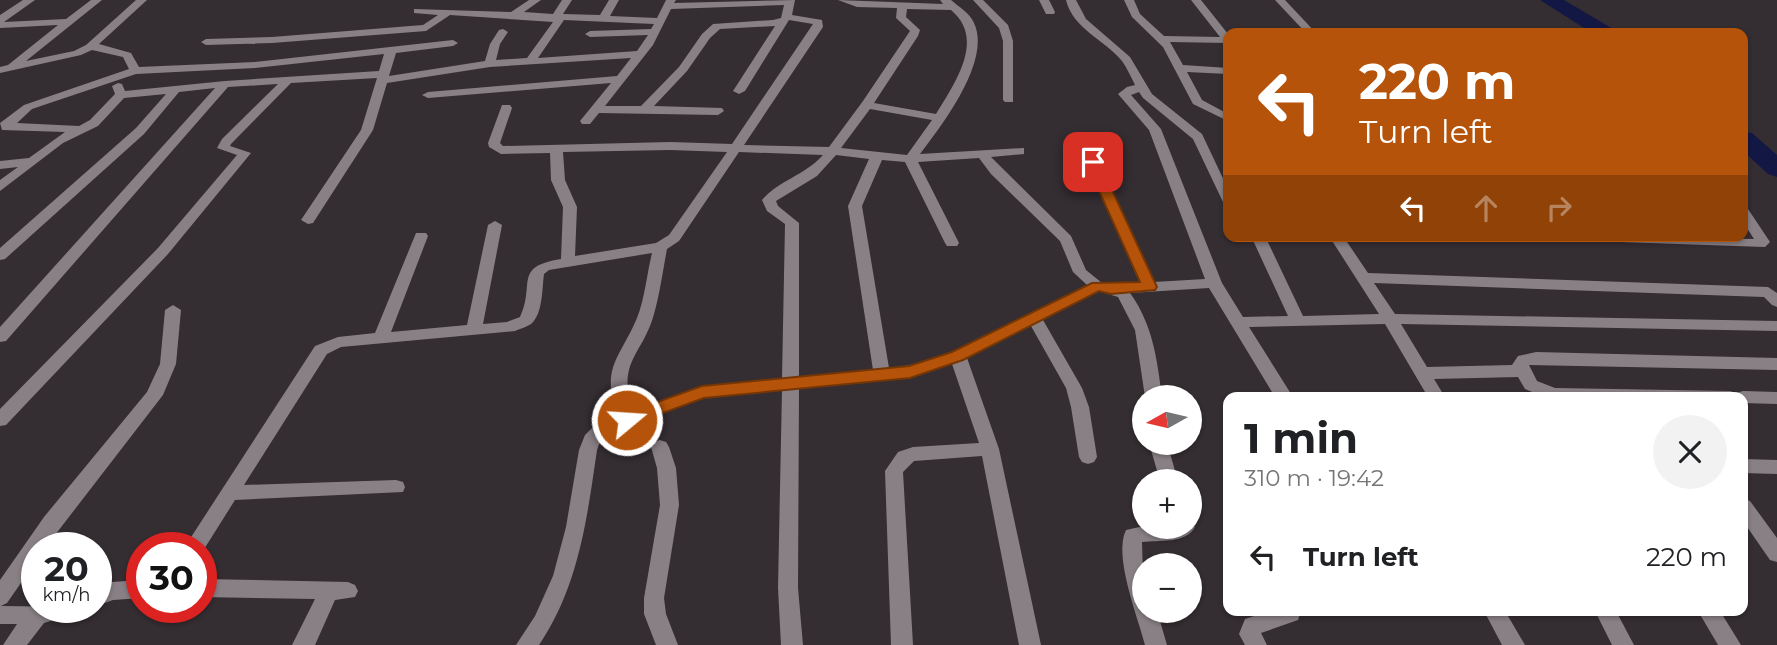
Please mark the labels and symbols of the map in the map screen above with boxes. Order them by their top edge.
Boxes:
pin [1063,132,1123,192]
position arrow [590,383,664,457]
north arrow [1132,385,1202,455]
speed limit sign: 30 [126,532,217,623]

